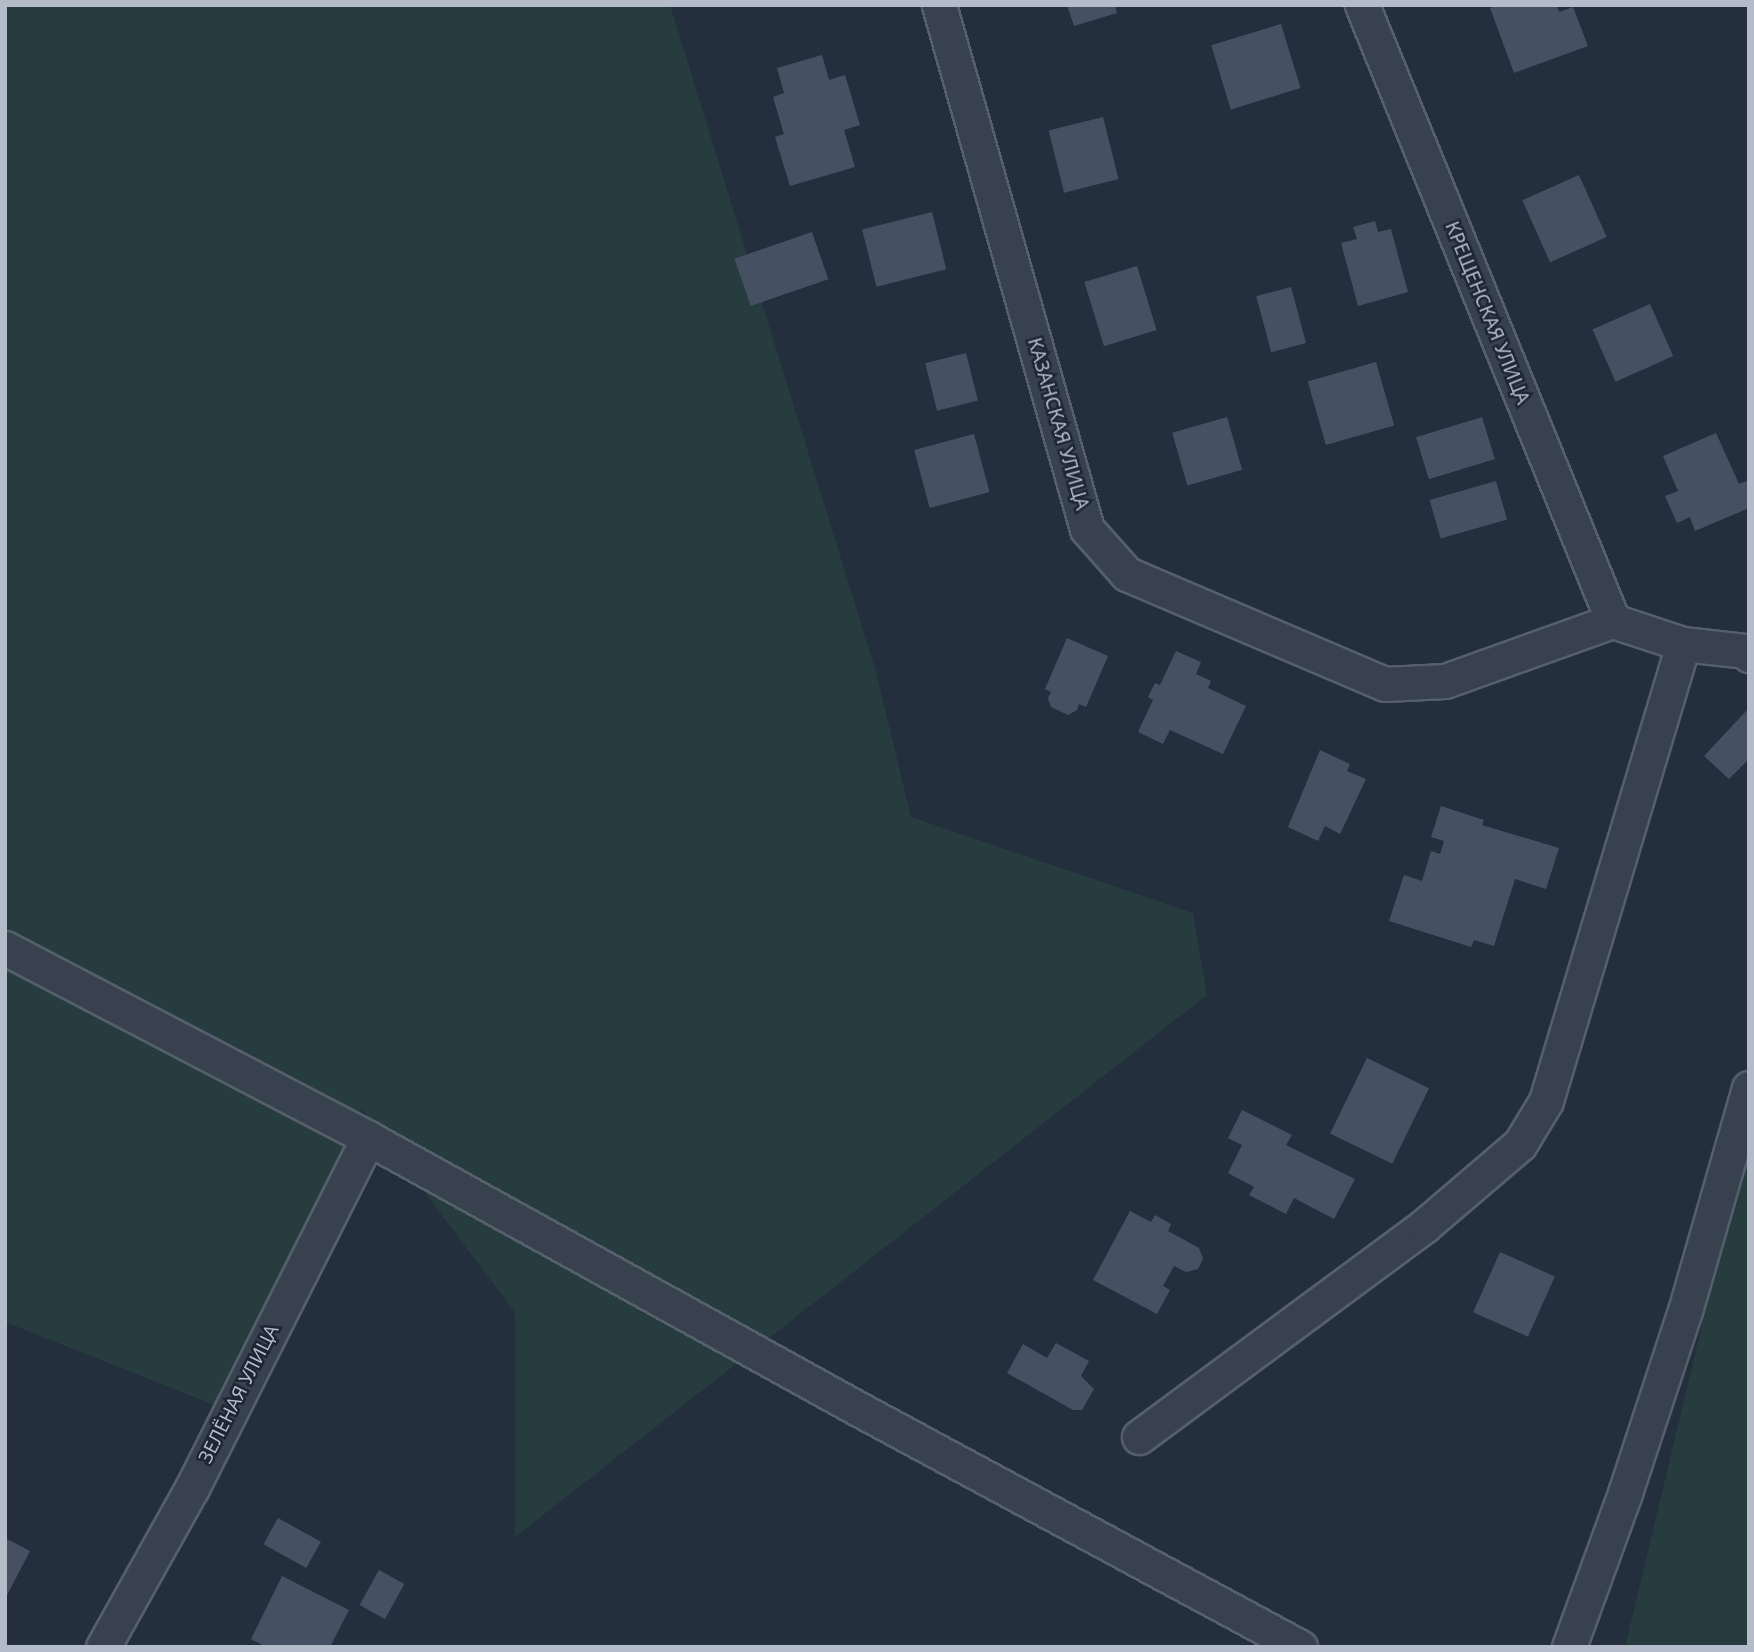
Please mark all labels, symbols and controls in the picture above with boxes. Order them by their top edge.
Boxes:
street label: КРЕЩЕНСКАЯ УЛИЦА [1440,218,1534,408]
street label: КАЗАНСКАЯ УЛИЦА [1022,335,1094,513]
street label: ЗЕЛЁНАЯ УЛИЦА [194,1321,284,1467]

